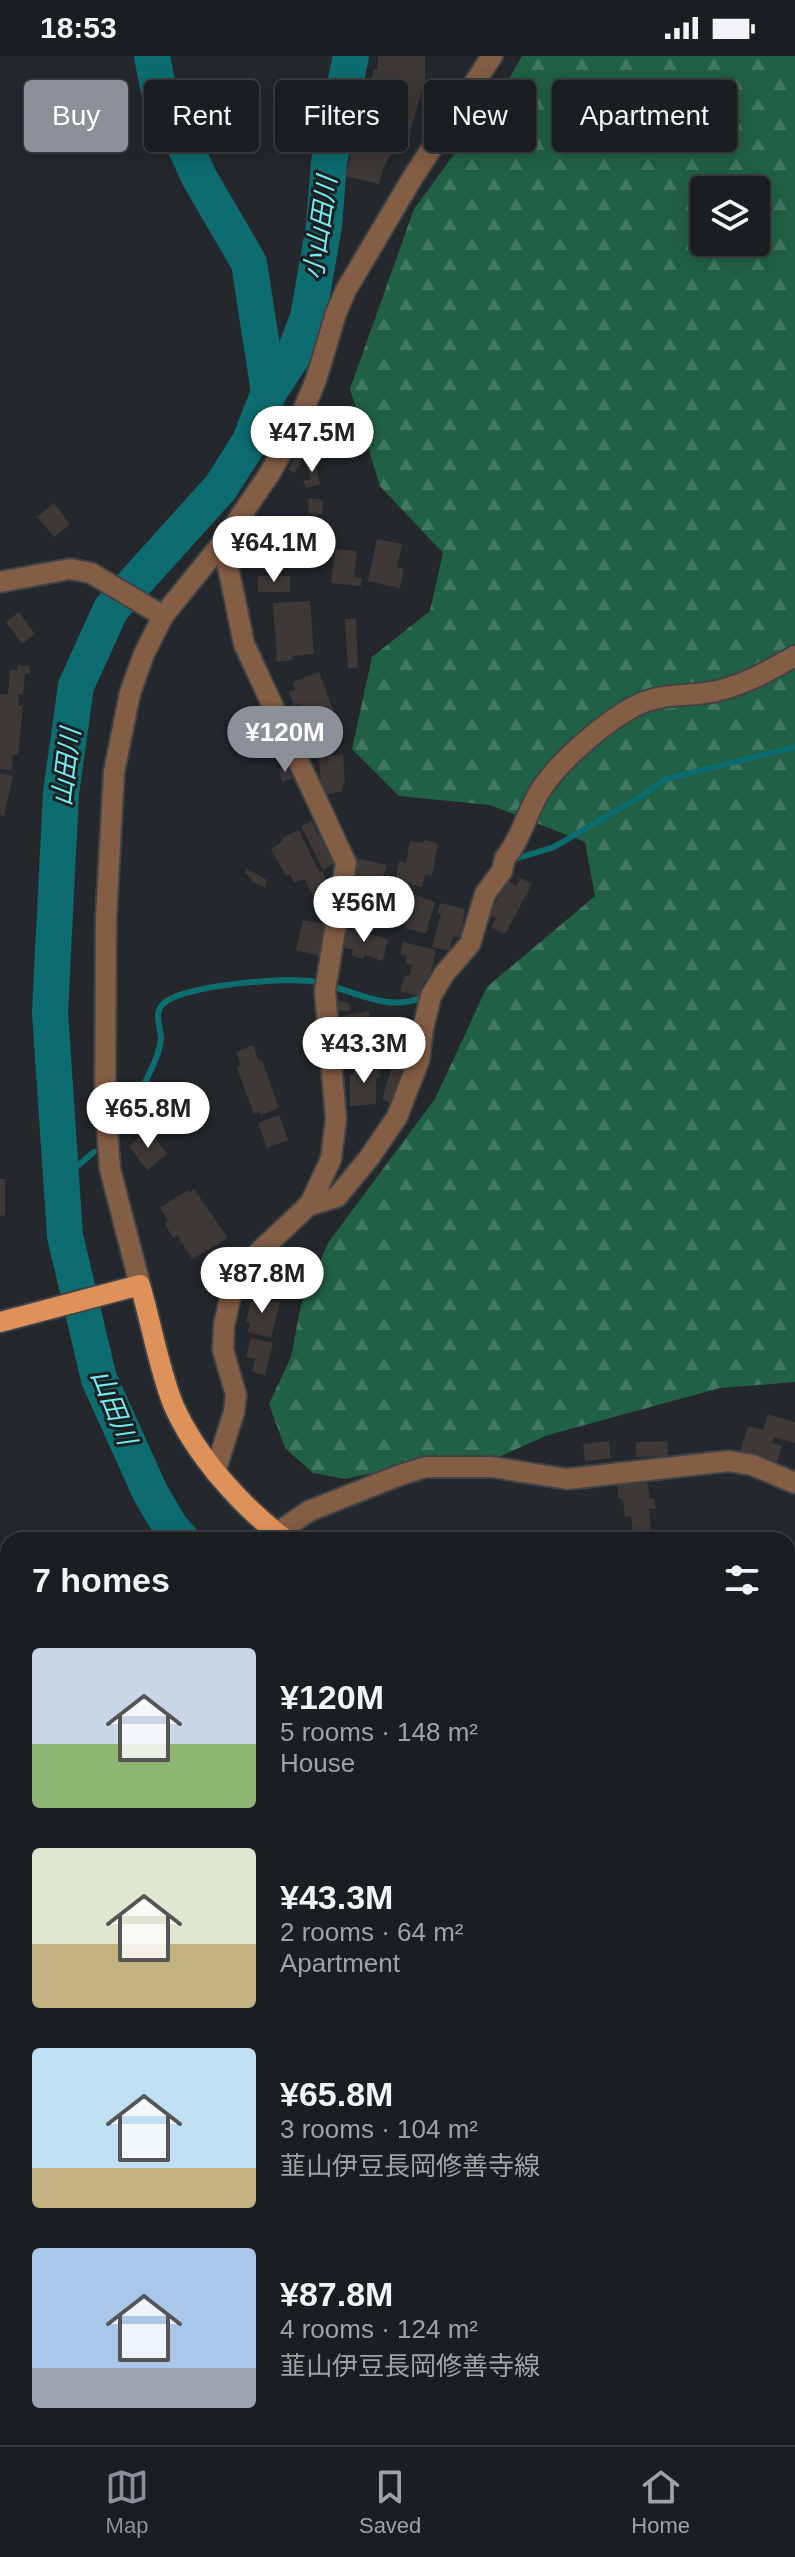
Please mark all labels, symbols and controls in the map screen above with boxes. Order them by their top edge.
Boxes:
text: 18:53 [40,11,117,44]
chip: Buy [24,80,128,152]
chip: Rent [144,80,259,152]
chip: Filters [275,80,408,152]
chip: New [424,80,536,152]
chip: Apartment [552,80,737,152]
water label: 小山田川 [298,171,343,282]
map controls [690,176,770,256]
button: layers [690,176,770,256]
pin: ¥47.5M [247,406,377,474]
text: ¥47.5M [269,417,355,447]
pin: ¥64.1M [209,516,339,584]
text: ¥64.1M [231,527,317,557]
pin: ¥120M [229,706,341,774]
text: ¥120M [245,717,325,747]
water label: 山田川 [46,723,86,808]
pin: ¥56M [317,876,411,944]
text: ¥56M [331,887,397,917]
pin: ¥43.3M [299,1017,429,1085]
text: ¥43.3M [321,1028,407,1058]
pin: ¥65.8M [83,1082,213,1150]
text: ¥65.8M [105,1093,191,1123]
pin: ¥87.8M [197,1247,327,1315]
text: ¥87.8M [219,1258,305,1288]
water label: 山田川 [85,1365,144,1452]
icon: filters [720,1558,764,1602]
text: 7 homes [32,1561,170,1599]
text: ¥120M [280,1678,384,1716]
icon: home [96,1680,192,1776]
text: 5 rooms · 148 m² [280,1717,478,1747]
text: House [280,1748,355,1778]
text: ¥43.3M [280,1878,393,1916]
icon: home [96,1880,192,1976]
text: 2 rooms · 64 m² [280,1917,464,1947]
text: Apartment [280,1948,400,1978]
text: ¥65.8M [280,2075,393,2113]
icon: home [96,2080,192,2176]
text: 3 rooms · 104 m² [280,2114,478,2144]
text: 韮山伊豆長岡修善寺線 [280,2151,540,2181]
text: ¥87.8M [280,2275,393,2313]
icon: home [96,2280,192,2376]
text: 4 rooms · 124 m² [280,2314,478,2344]
text: 韮山伊豆長岡修善寺線 [280,2351,540,2381]
tab: Map [105,2465,149,2539]
tab: Saved [359,2465,421,2539]
tab: Home [631,2465,690,2539]

